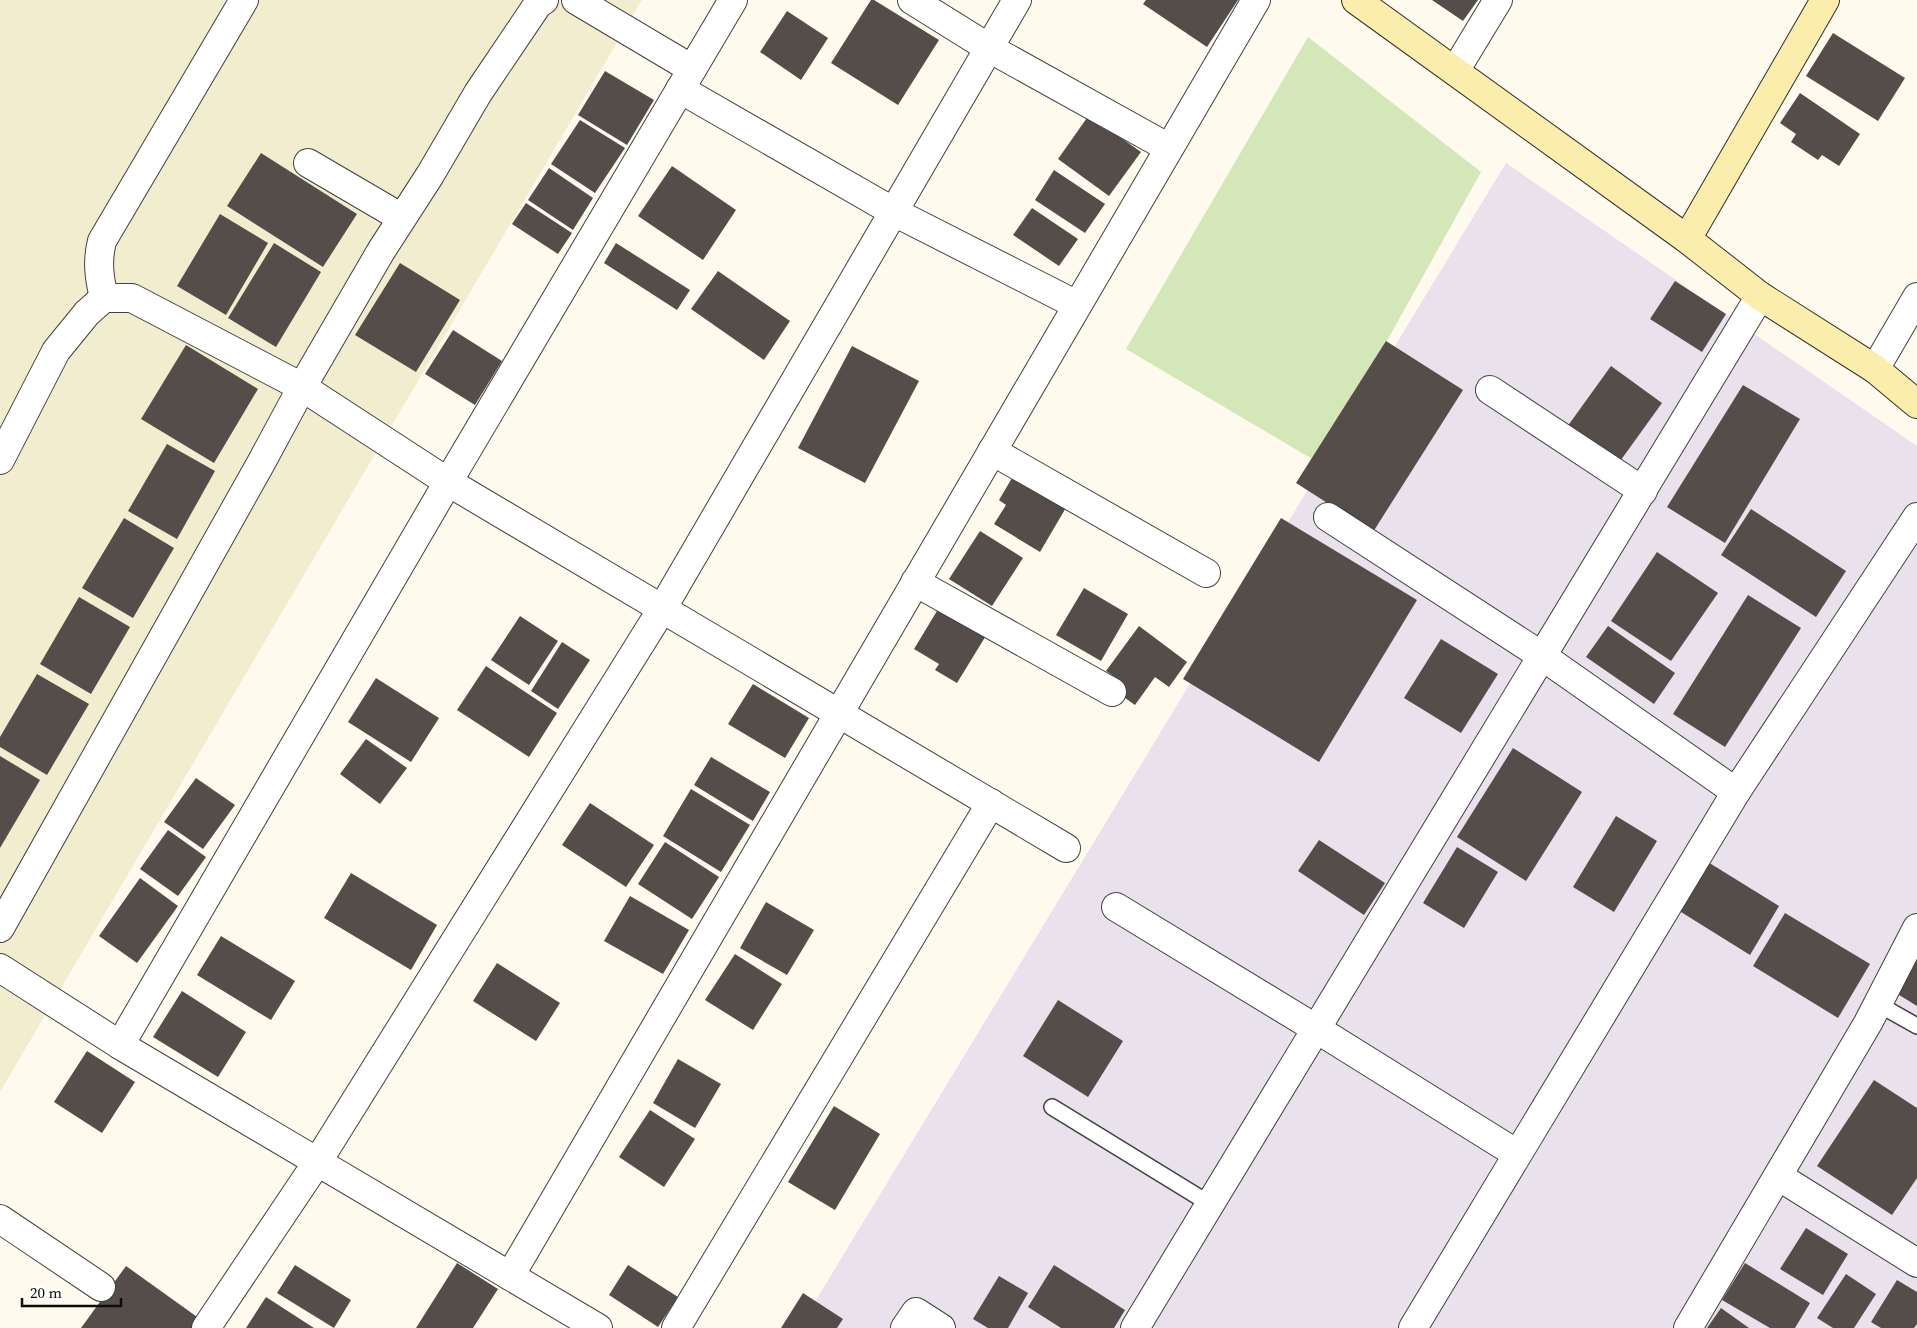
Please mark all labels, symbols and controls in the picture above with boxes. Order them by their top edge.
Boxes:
scale bar [22,1276,121,1308]
text: 20 m [30,1282,62,1303]

